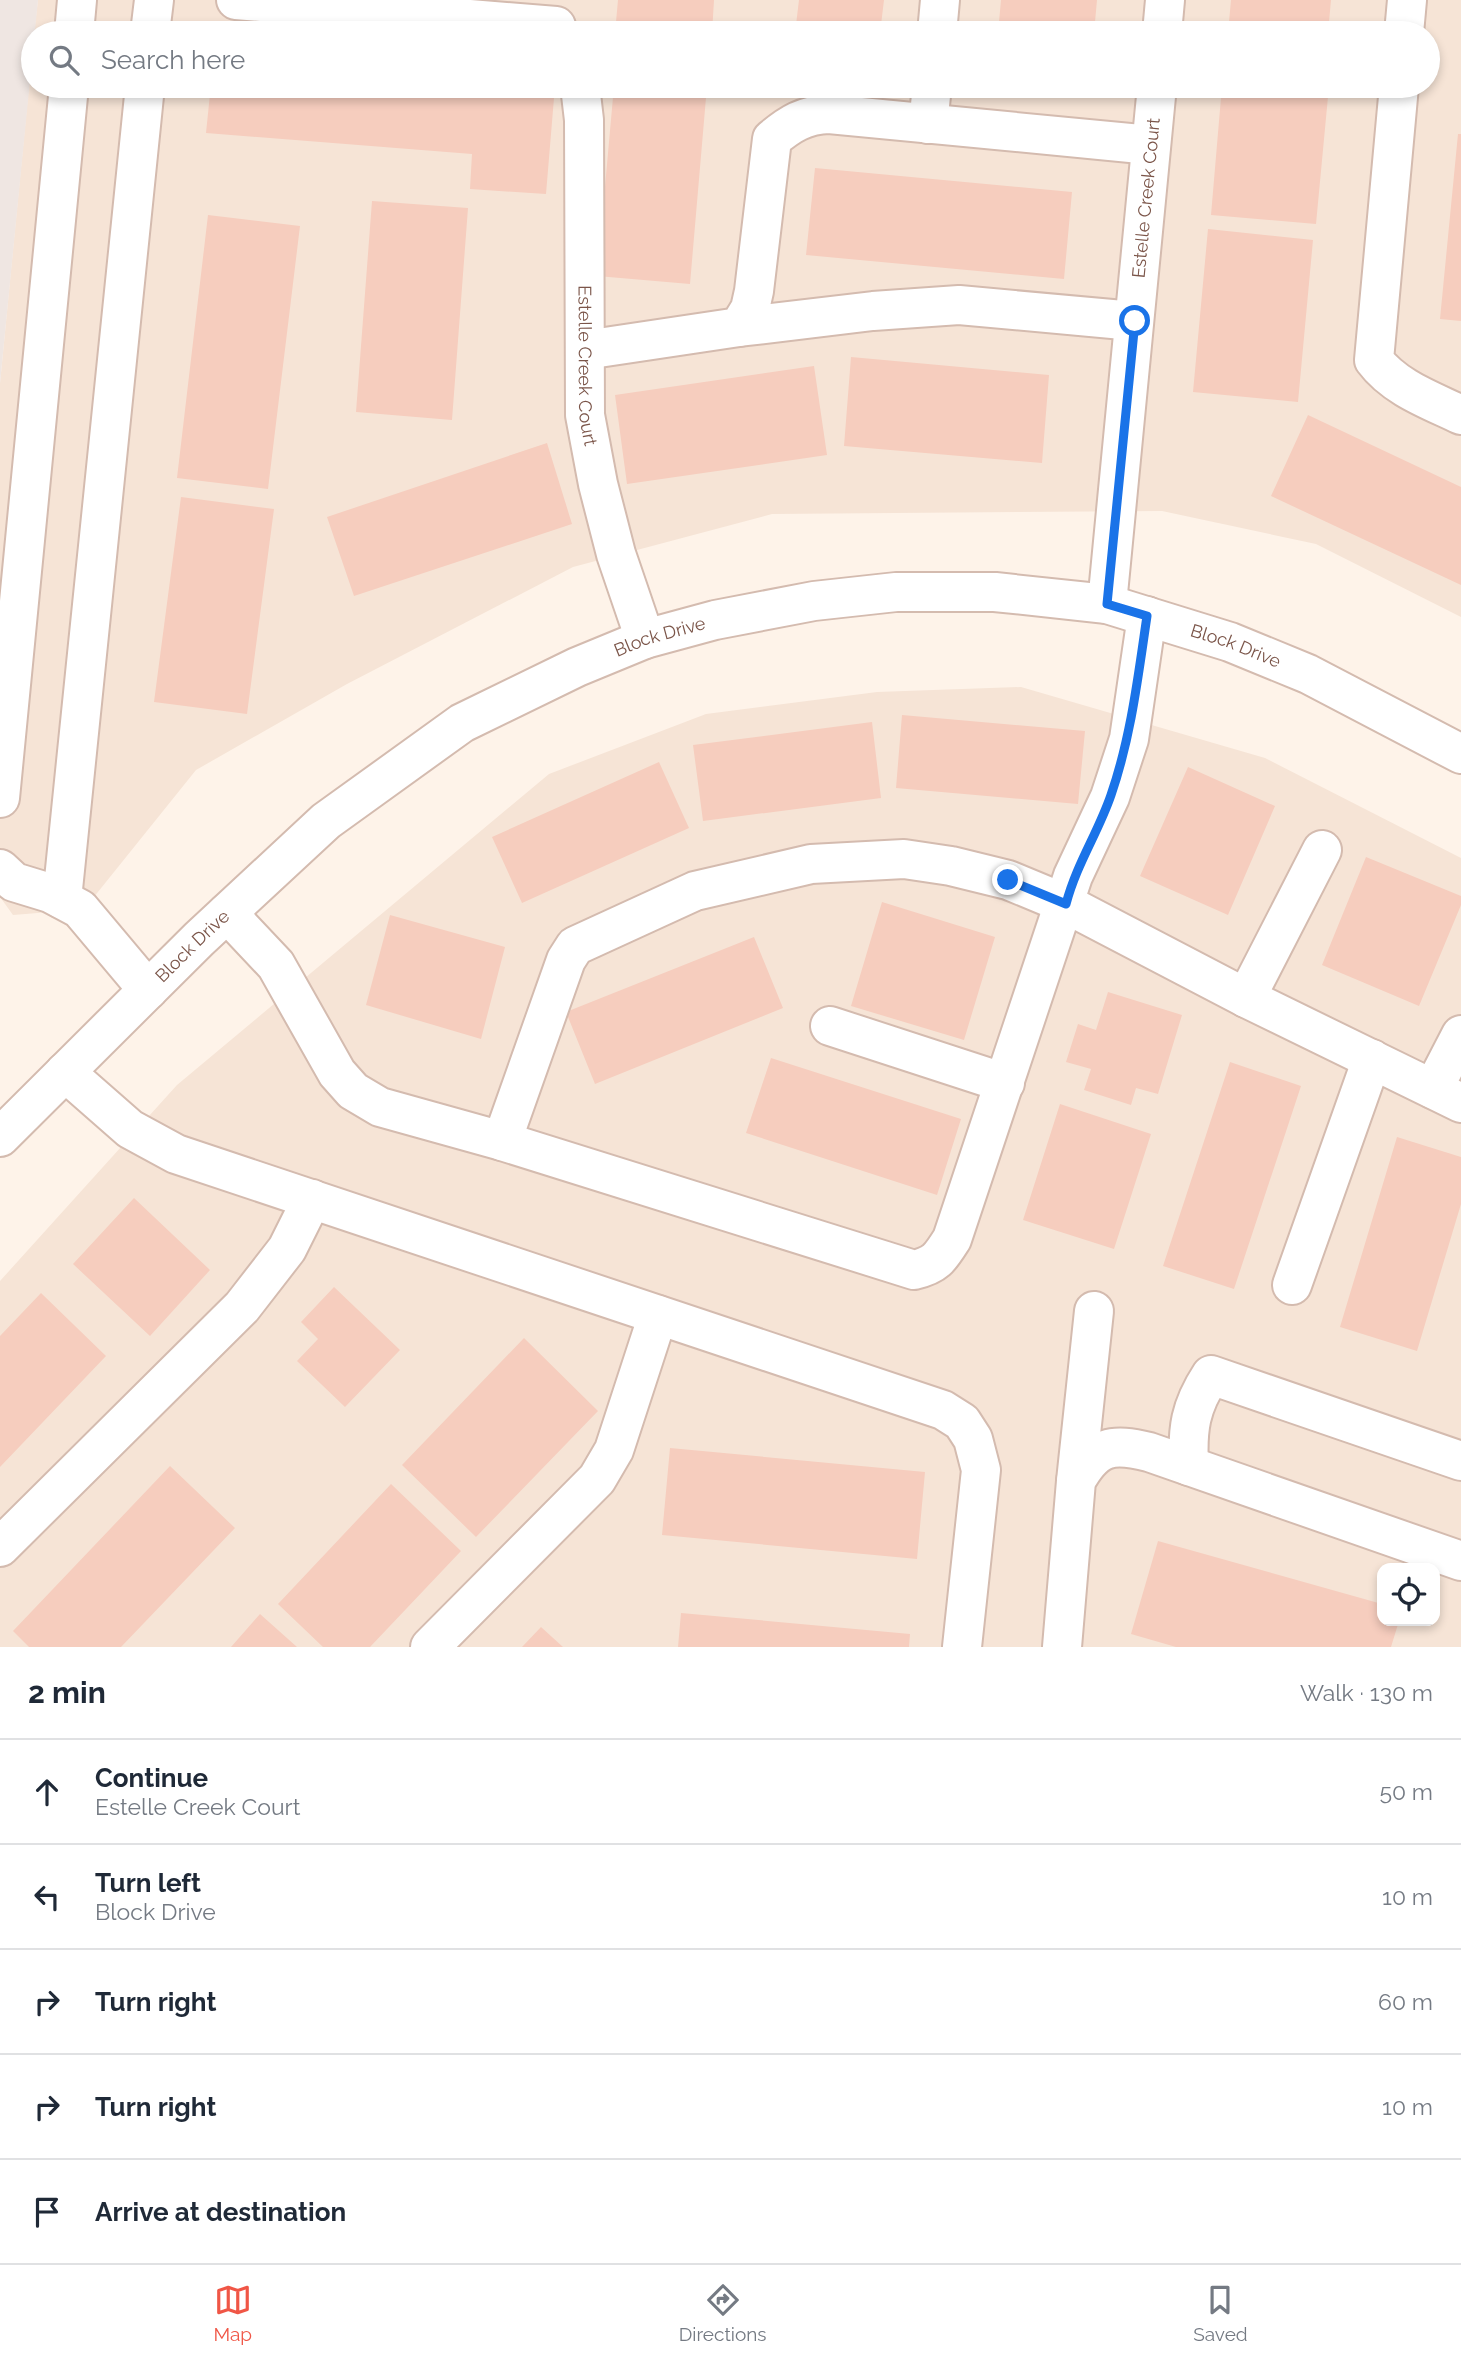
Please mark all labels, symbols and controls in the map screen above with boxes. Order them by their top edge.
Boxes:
search box [21,21,1440,98]
icon: search [45,41,83,79]
text: Search here [101,45,245,75]
street label: Estelle Creek Court [1128,117,1164,279]
street label: Estelle Creek Court [575,285,602,448]
route start [1119,305,1150,336]
street label: Block Drive [611,612,708,661]
street label: Block Drive [1188,619,1284,672]
route end [992,864,1023,895]
street label: Block Drive [151,905,234,986]
map controls [1377,1563,1440,1626]
button: locate [1377,1563,1440,1626]
text: 2 min [28,1675,106,1710]
text: Walk · 130 m [1300,1679,1433,1706]
text: Continue [95,1763,208,1793]
icon: ahead [28,1773,66,1811]
text: 50 m [1379,1778,1433,1805]
text: Estelle Creek Court [95,1793,300,1820]
text: Turn left [95,1868,201,1898]
icon: left [28,1878,66,1916]
text: 10 m [1382,1883,1433,1910]
text: Block Drive [95,1898,216,1925]
icon: right [28,1983,66,2021]
text: Turn right [95,1987,216,2017]
text: 60 m [1378,1988,1433,2015]
icon: right [28,2088,66,2126]
text: Turn right [95,2092,216,2122]
text: 10 m [1382,2093,1433,2120]
icon: arrive [28,2193,66,2231]
text: Arrive at destination [95,2197,346,2227]
tab: Map [213,2281,252,2345]
tab: Directions [679,2281,767,2345]
tab: Saved [1193,2281,1248,2345]

